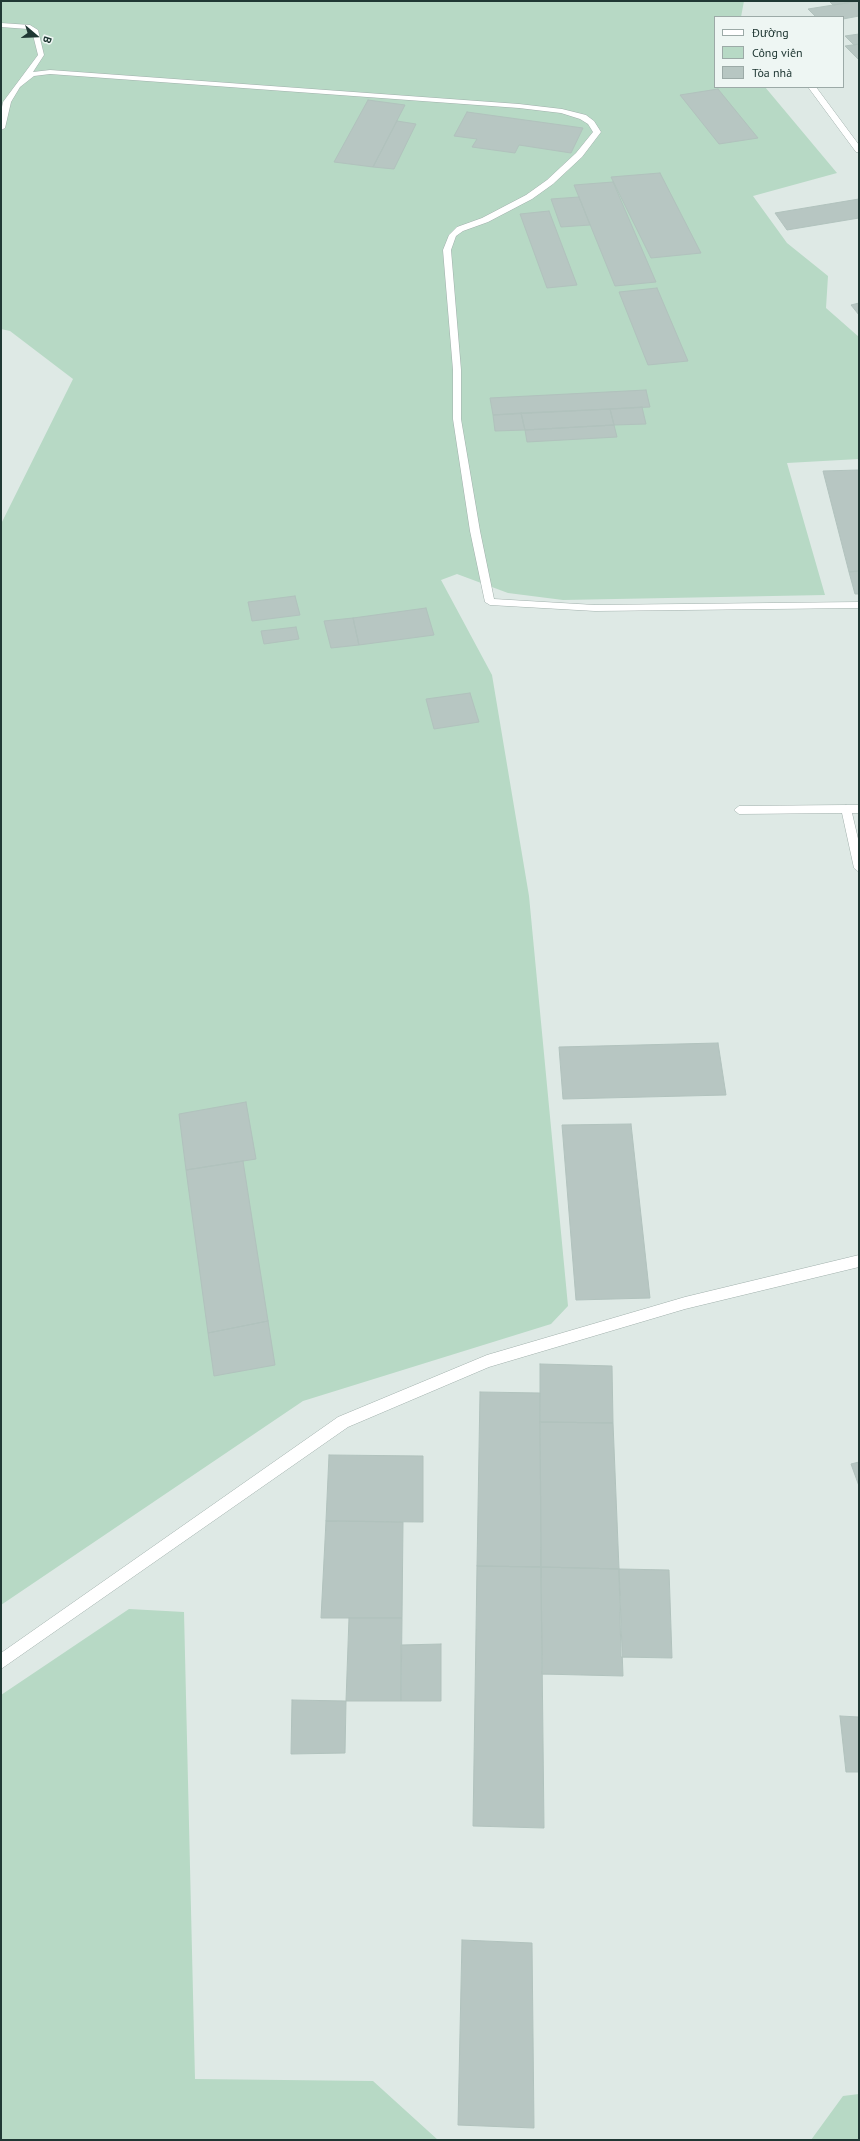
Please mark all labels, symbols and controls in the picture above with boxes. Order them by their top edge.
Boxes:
north arrow [16,16,56,56]
legend [714,16,844,88]
text: Đường [752,25,789,40]
text: B [40,35,55,45]
text: Công viên [752,45,803,60]
text: Tòa nhà [752,65,792,80]

